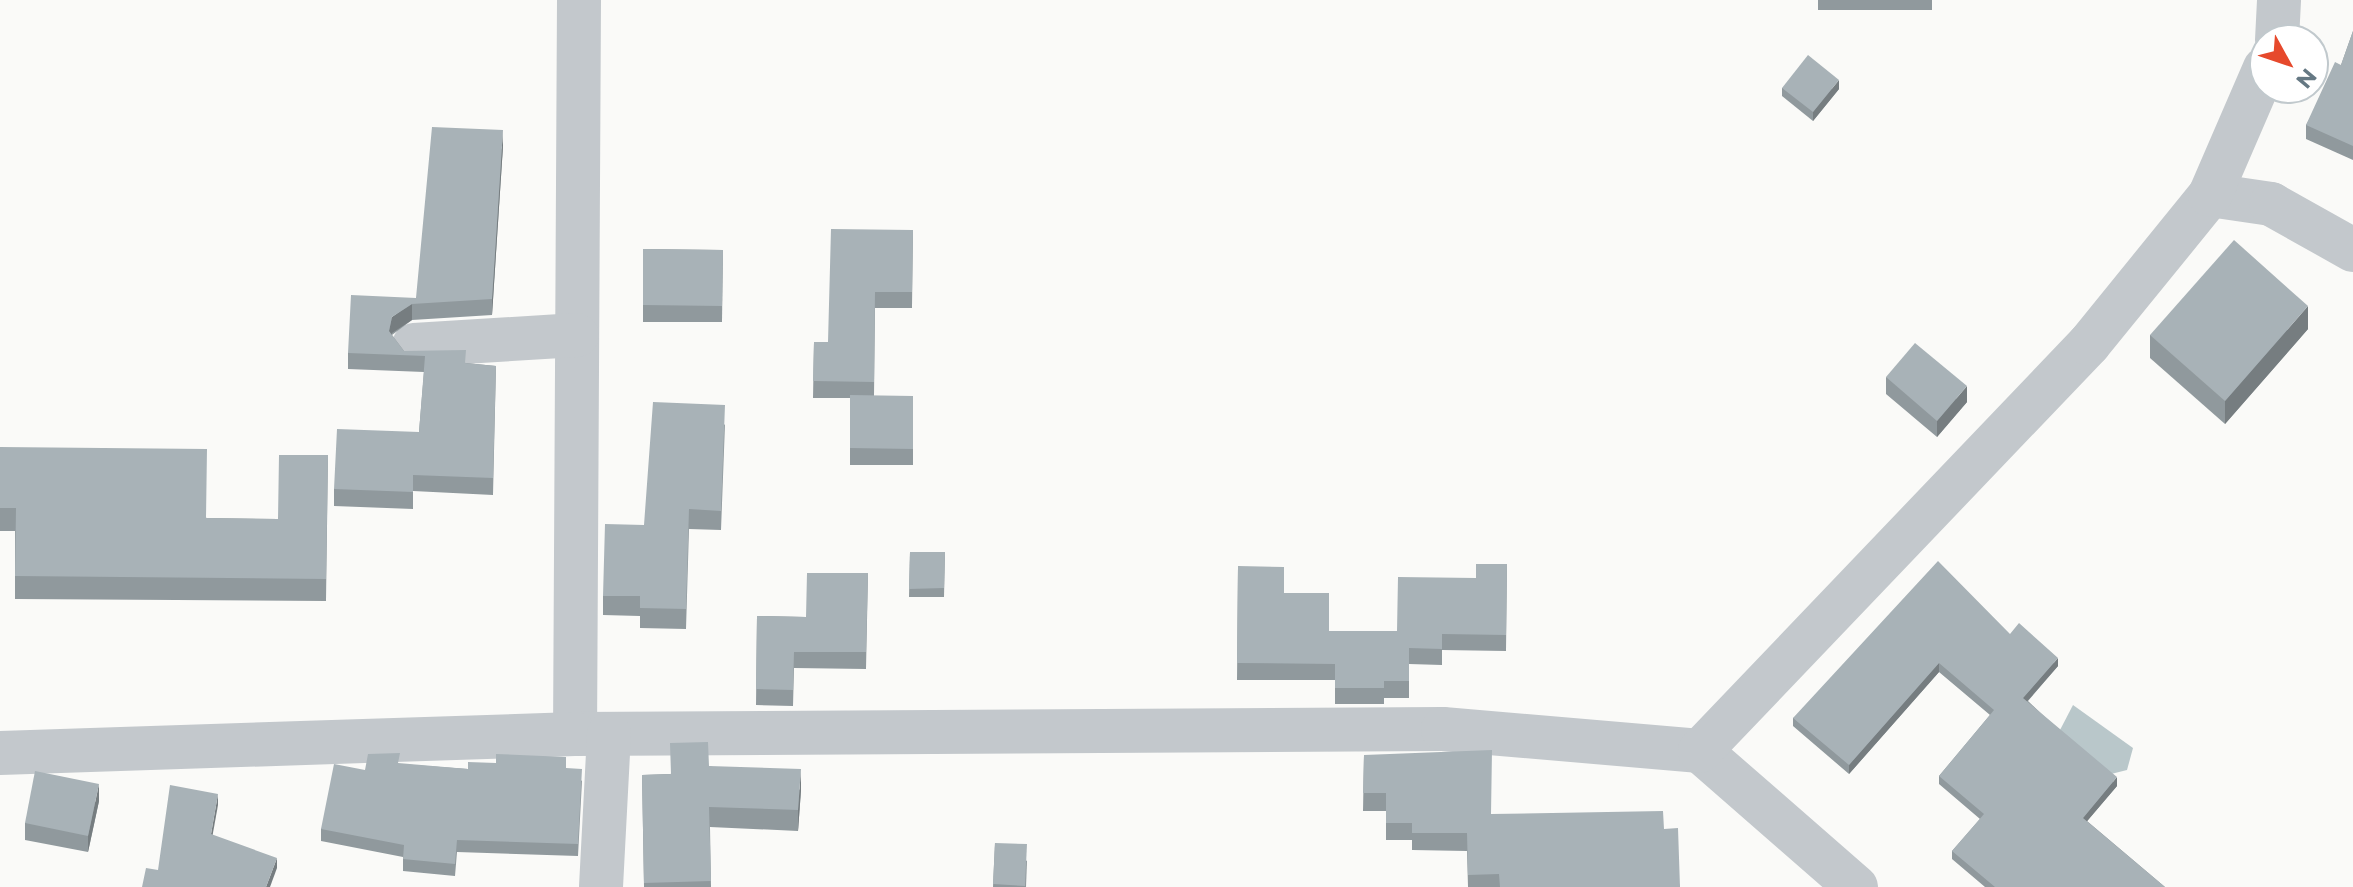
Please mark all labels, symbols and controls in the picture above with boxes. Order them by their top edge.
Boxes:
north arrow [2249,24,2329,104]
text: N [2290,63,2322,94]

